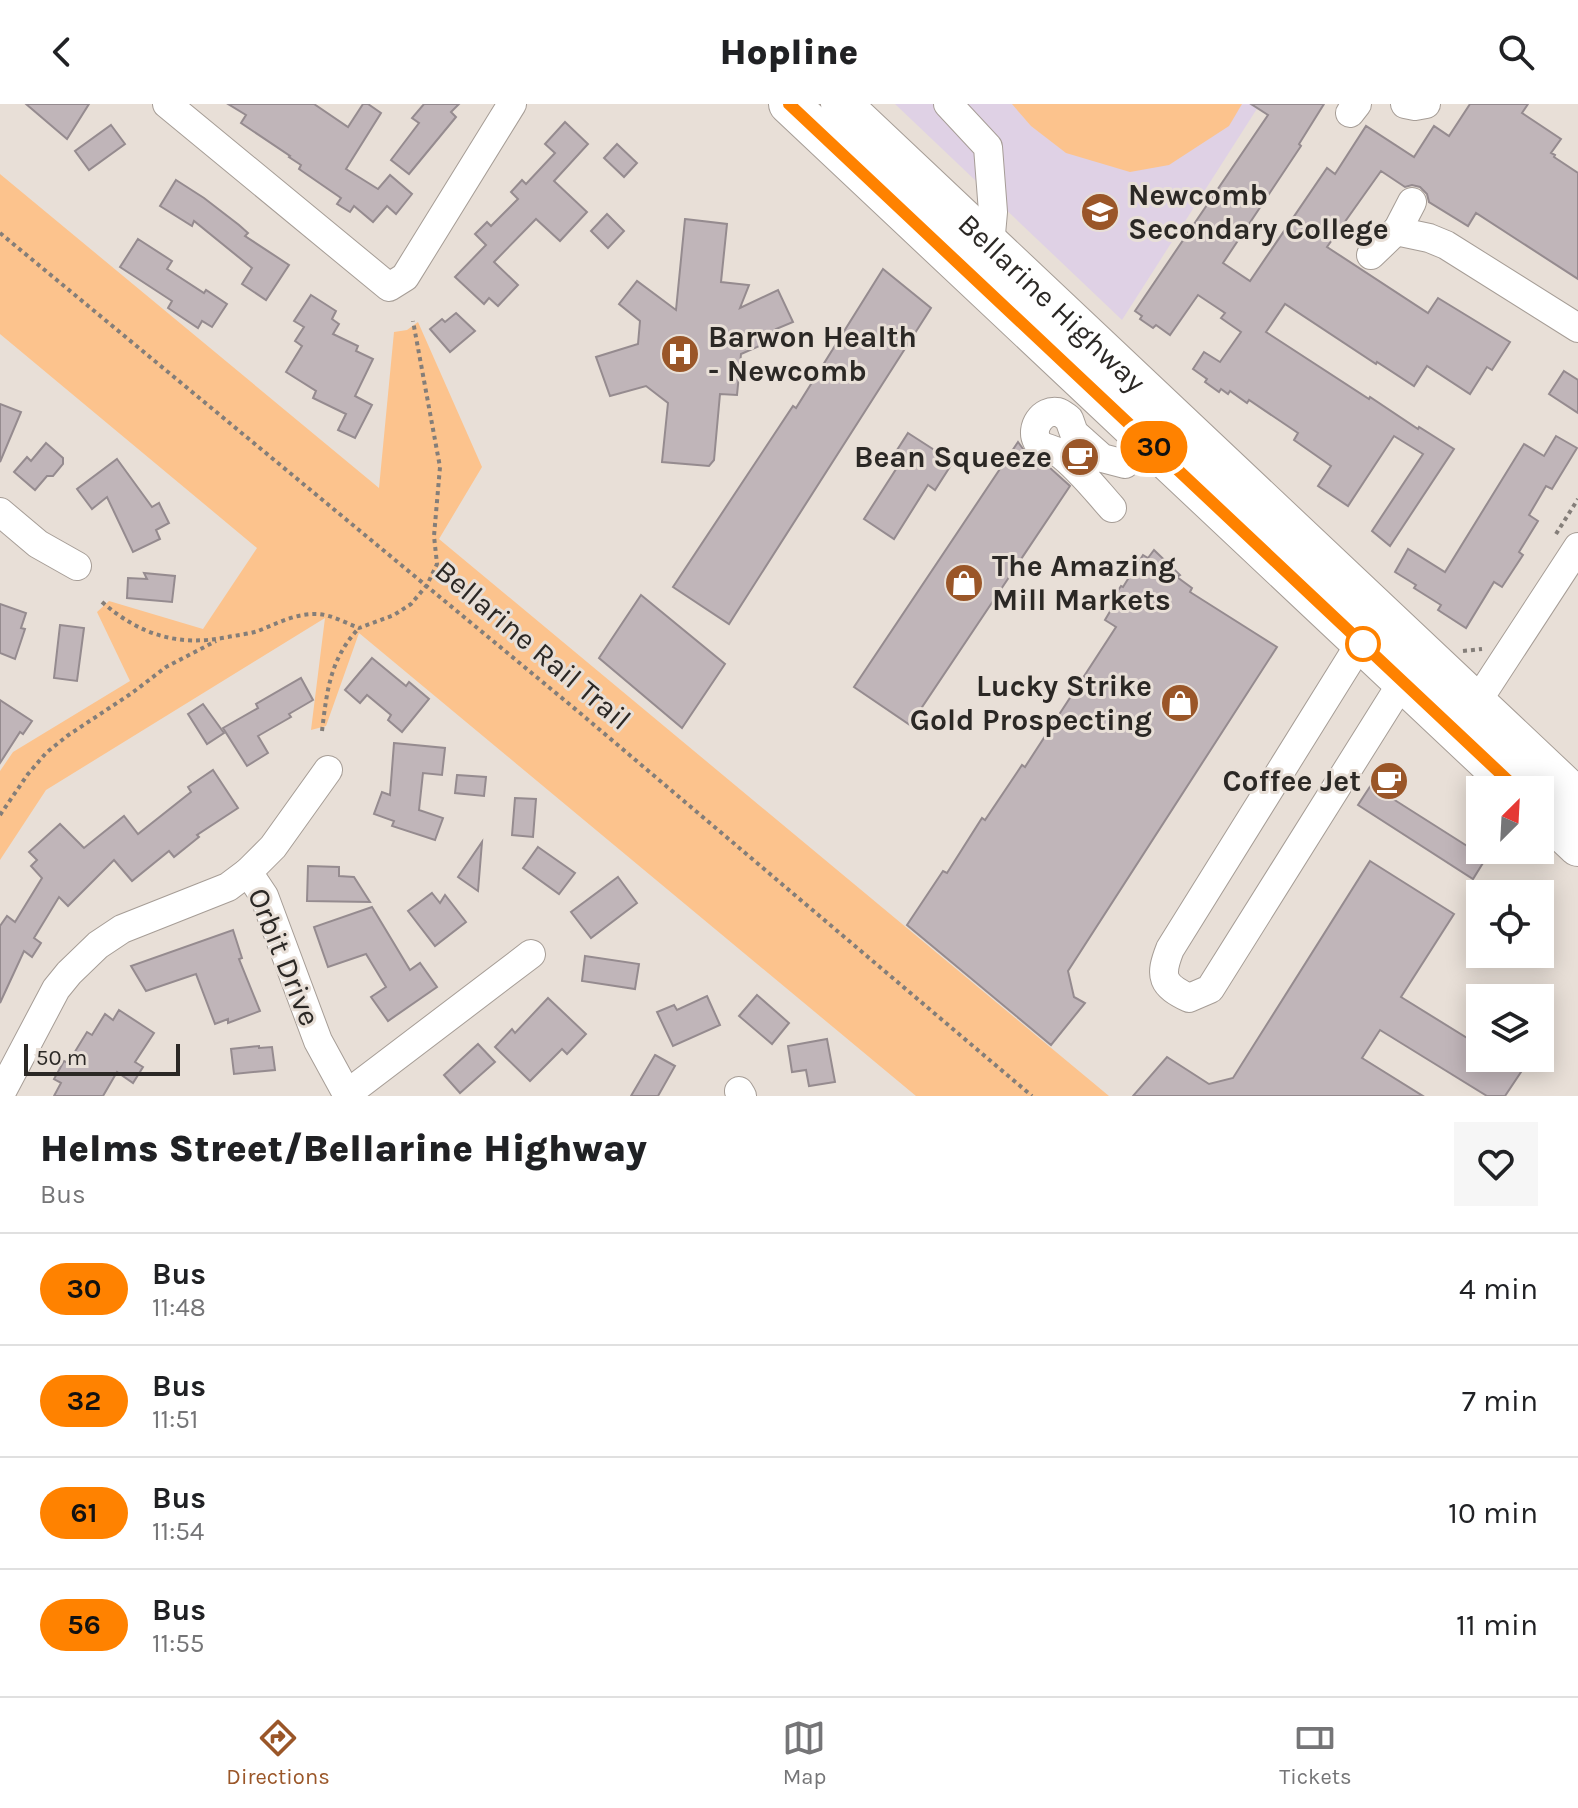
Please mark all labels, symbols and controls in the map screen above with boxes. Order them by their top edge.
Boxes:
icon: back [40,30,84,74]
icon: search [1494,30,1538,74]
text: Hopline [720,31,858,73]
place label: Newcomb Secondary College [1128,177,1389,247]
school or university icon: Newcomb Secondary College [1079,191,1121,233]
street label: Bellarine Highway [951,206,1153,400]
place label: Barwon Health - Newcomb [708,319,917,389]
hospital icon: Barwon Health - Newcomb [659,333,701,375]
line badge: 30 [1118,421,1190,473]
text: 30 [1136,430,1172,463]
cafe icon: Bean Squeeze [1059,436,1101,478]
place label: Bean Squeeze [854,439,1052,475]
place label: The Amazing Mill Markets [992,548,1176,618]
street label: Bellarine Rail Trail [428,553,638,737]
shop icon: The Amazing Mill Markets [943,562,985,604]
unlabelled marker [1346,627,1380,661]
place label: Lucky Strike Gold Prospecting [910,668,1152,738]
shop icon: Lucky Strike Gold Prospecting [1159,682,1201,724]
cafe icon: Coffee Jet [1368,760,1410,802]
place label: Coffee Jet [1223,763,1361,799]
north arrow [1466,776,1554,864]
map controls [1466,776,1554,1072]
button: locate [1466,880,1554,968]
street label: Orbit Drive [240,883,328,1031]
button: layers [1466,984,1554,1072]
scale bar [24,1040,180,1076]
text: 50 m [36,1045,87,1071]
button: heart [1454,1122,1538,1206]
text: Helms Street/Bellarine Highway [40,1126,647,1171]
text: Bus [40,1179,86,1210]
text: Bus [152,1256,206,1292]
text: 4 min [1459,1271,1538,1307]
text: 30 [66,1272,102,1305]
text: 11:48 [152,1292,206,1323]
text: Bus [152,1368,206,1404]
text: 7 min [1462,1383,1538,1419]
text: 32 [67,1384,101,1417]
text: 11:51 [152,1404,198,1435]
text: Bus [152,1480,206,1516]
text: 10 min [1448,1495,1538,1531]
text: 61 [71,1496,97,1529]
text: 11:54 [152,1516,204,1547]
text: Bus [152,1592,206,1628]
text: 11 min [1456,1607,1538,1643]
text: 56 [67,1608,101,1641]
text: 11:55 [152,1628,205,1659]
tab: Directions [226,1716,330,1790]
tab: Map [782,1716,826,1790]
tab: Tickets [1279,1716,1352,1790]

